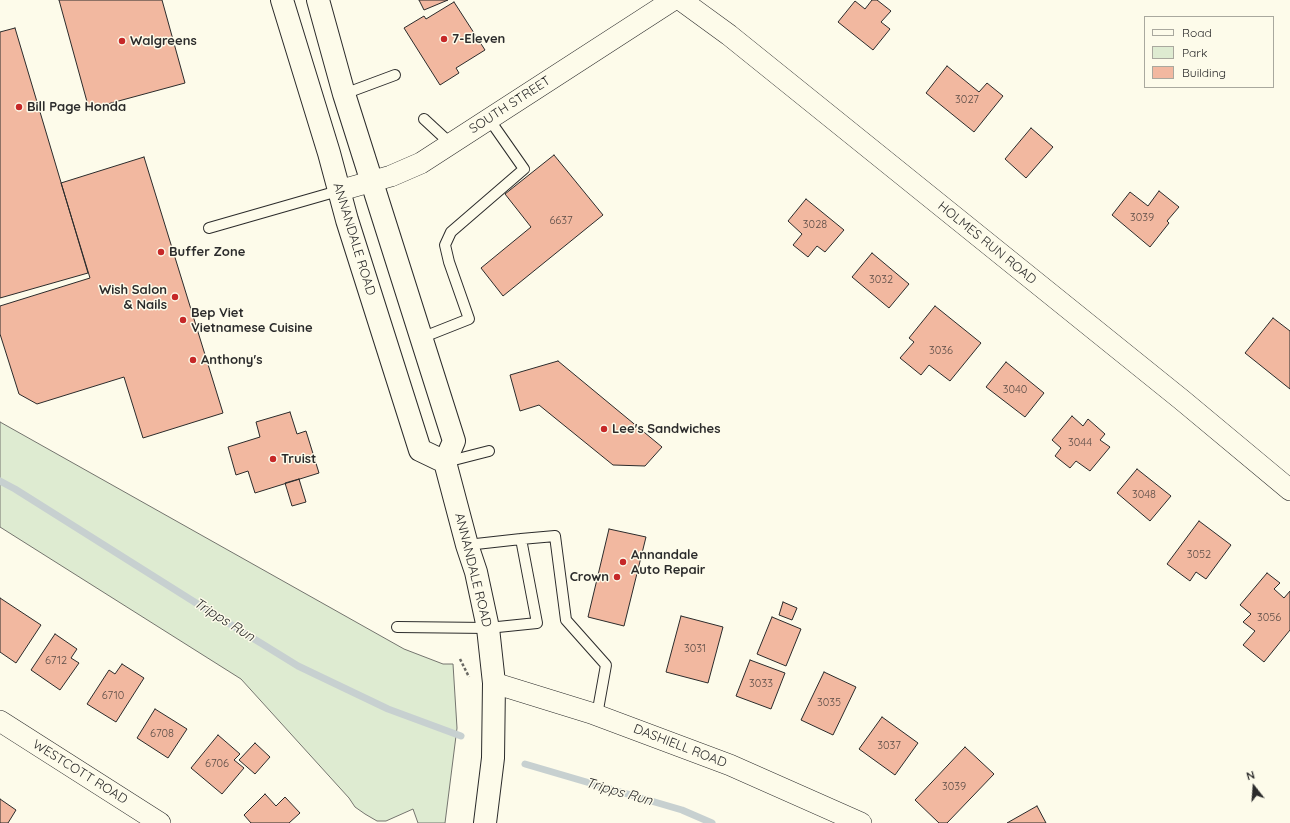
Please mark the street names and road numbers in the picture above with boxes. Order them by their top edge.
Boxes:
street label: SOUTH STREET [466,73,554,137]
street label: ANNANDALE ROAD [329,181,379,297]
street label: HOLMES RUN ROAD [935,198,1039,288]
street label: ANNANDALE ROAD [451,511,495,629]
street label: DASHIELL ROAD [631,721,729,771]
street label: WESTCOTT ROAD [30,737,130,807]

